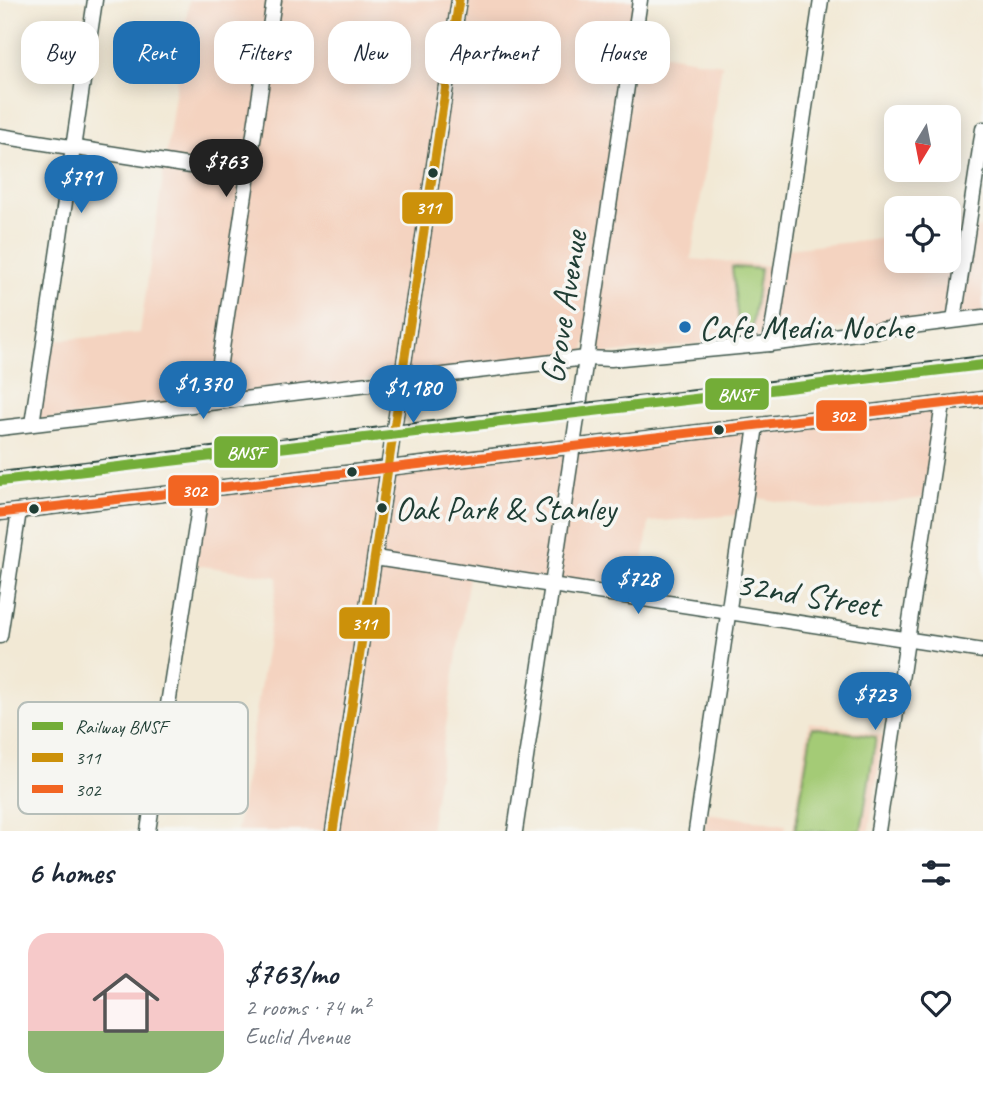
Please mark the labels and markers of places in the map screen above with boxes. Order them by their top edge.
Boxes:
pin: $763 [185,140,267,199]
pin: $791 [40,156,122,215]
unlabelled marker [426,166,440,180]
place label: Cafe Media Noche [699,305,916,350]
marker: Cafe Media Noche [677,319,693,335]
pin: $1,370 [146,362,260,421]
pin: $1,180 [356,366,470,425]
unlabelled marker [712,423,726,437]
unlabelled marker [345,465,359,479]
place label: Oak Park & Stanley [395,488,618,530]
marker: Oak Park & Stanley [375,501,389,515]
unlabelled marker [27,502,41,516]
pin: $728 [597,556,679,616]
pin: $723 [834,672,916,732]

